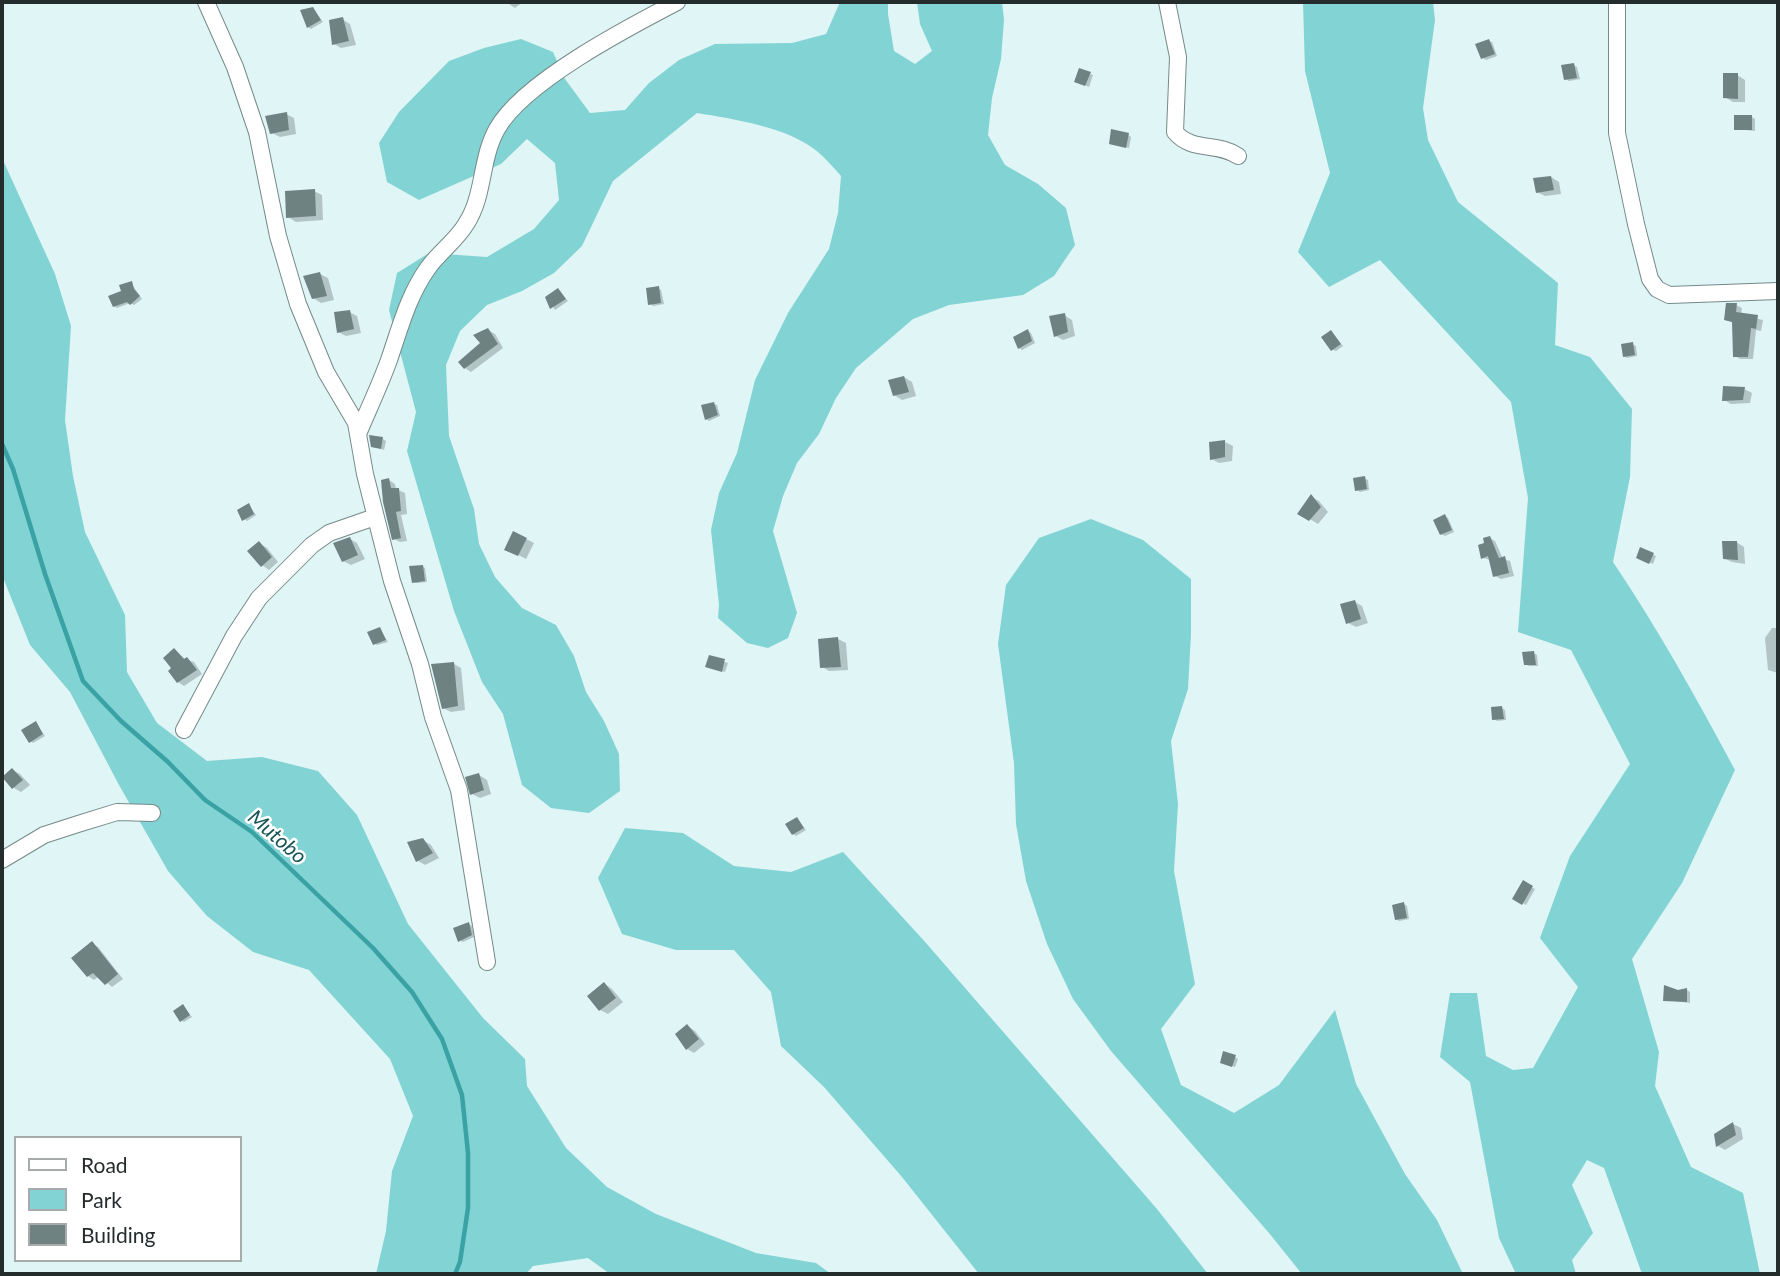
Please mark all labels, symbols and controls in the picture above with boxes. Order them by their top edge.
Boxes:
water label: Mutobo [243,805,311,869]
legend [14,1136,242,1262]
text: Road [81,1152,128,1177]
text: Park [81,1187,122,1212]
text: Building [81,1222,156,1247]

